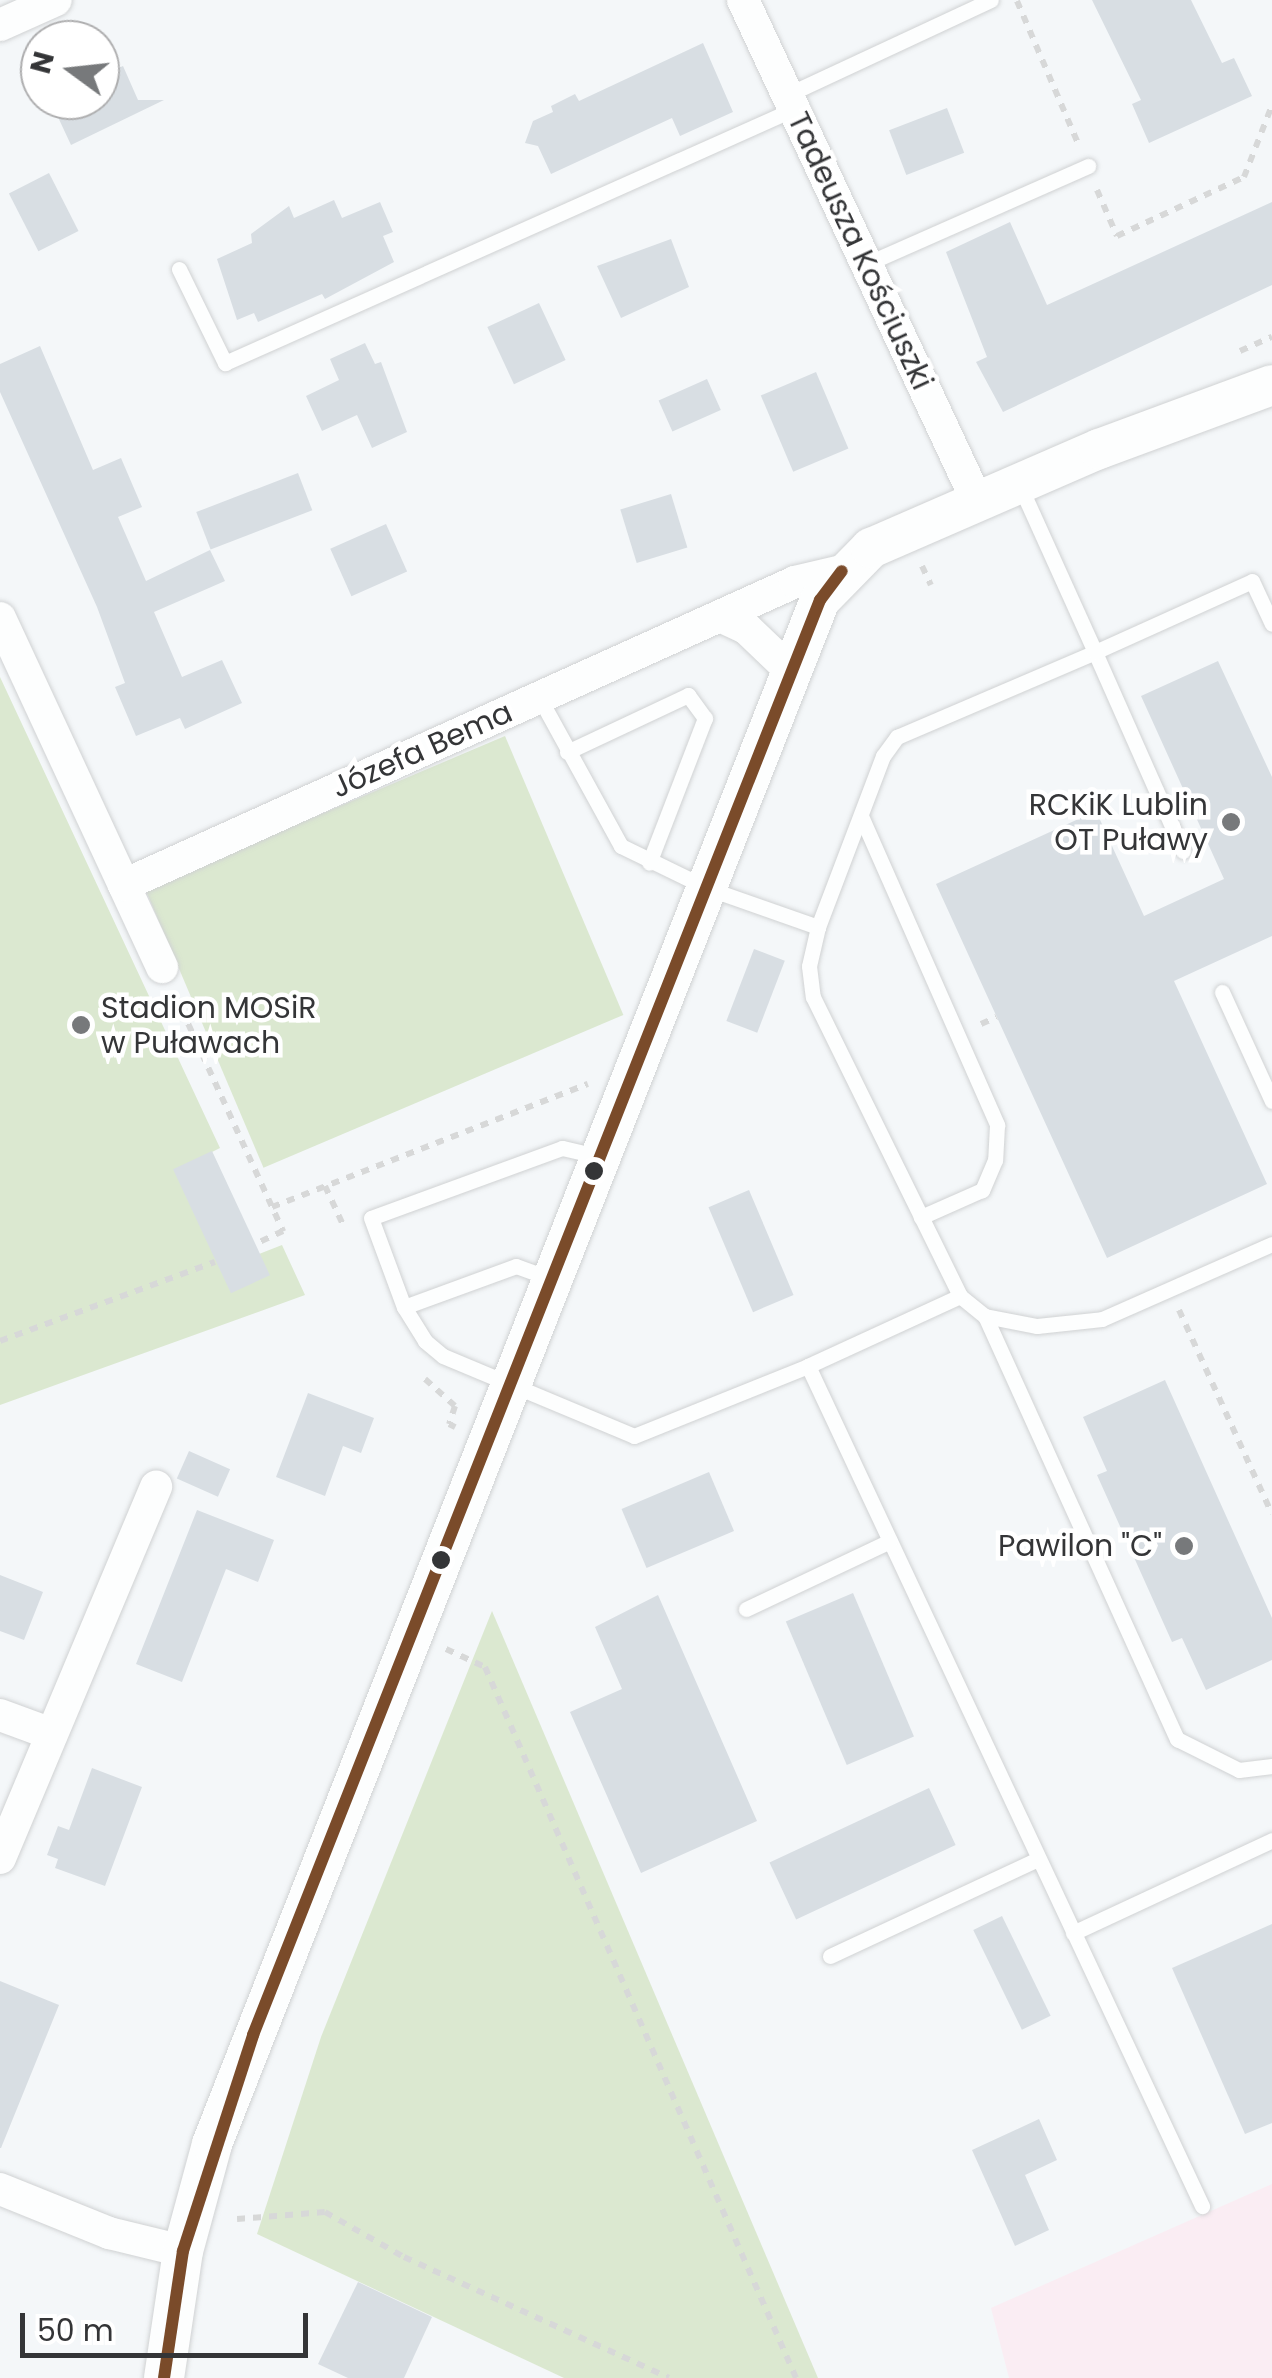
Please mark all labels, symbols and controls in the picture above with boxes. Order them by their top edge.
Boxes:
north arrow [20,20,120,120]
text: N [21,47,64,78]
street label: Tadeusza Kościuszki [780,107,940,395]
street label: Józefa Bema [326,694,518,806]
place label: RCKiK Lublin OT Puławy [1029,787,1208,858]
marker: RCKiK Lublin OT Puławy [1218,809,1244,835]
place label: Stadion MOSiR w Puławach [101,990,317,1060]
marker: Stadion MOSiR w Puławach [70,1014,92,1036]
unlabelled marker [584,1161,604,1181]
place label: Pawilon "C" [998,1528,1162,1564]
marker: Pawilon "C" [1171,1533,1197,1559]
unlabelled marker [431,1550,451,1570]
scale bar [25,2293,312,2355]
text: 50 m [37,2309,114,2352]

